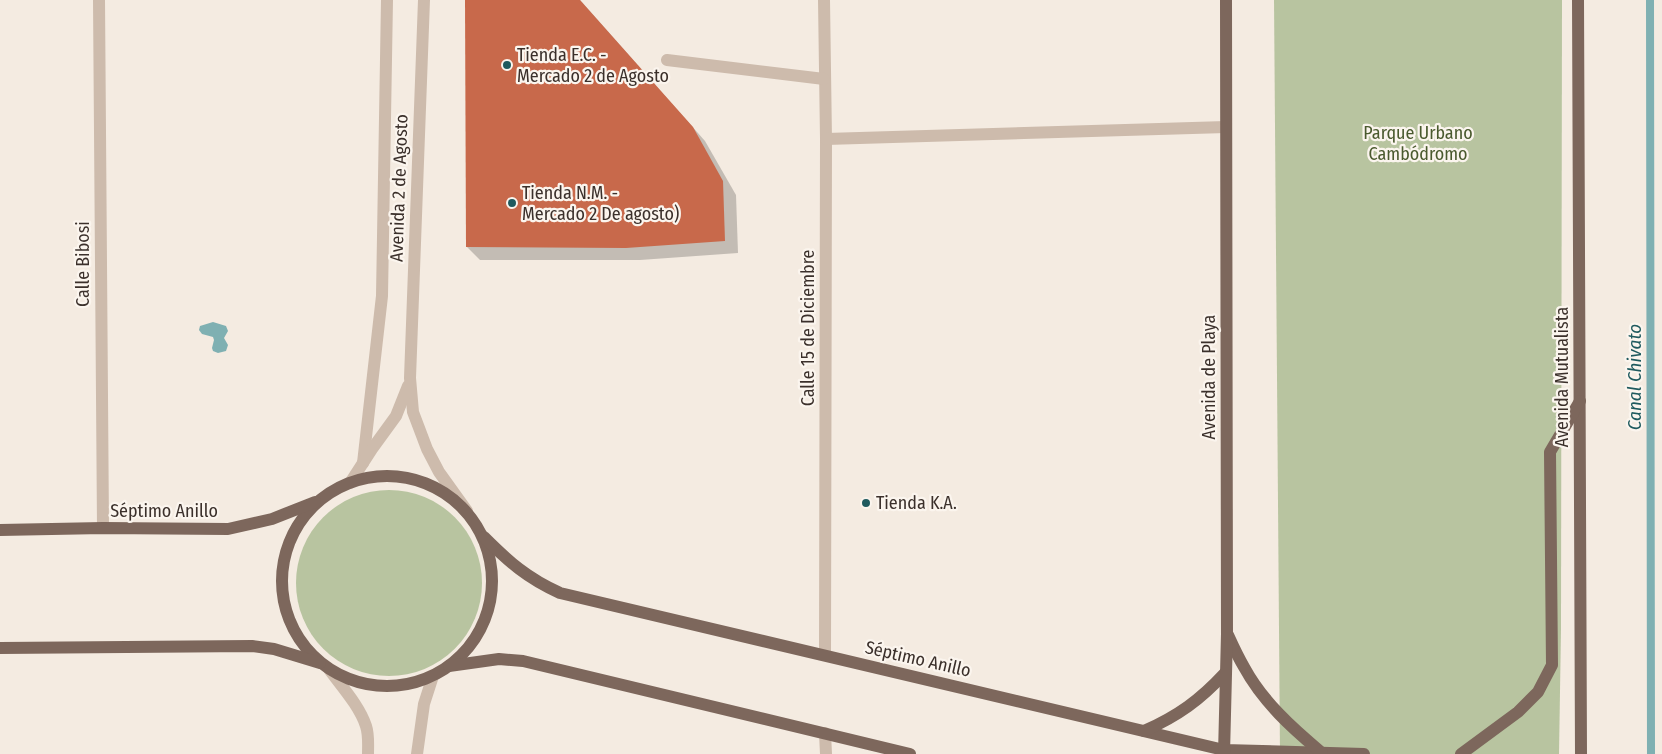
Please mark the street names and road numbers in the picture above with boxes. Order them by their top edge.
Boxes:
street label: Avenida 2 de Agosto [385,114,413,262]
street label: Calle Bibosi [72,221,94,307]
street label: Calle 15 de Diciembre [797,250,819,406]
street label: Avenida Mutualista [1551,306,1573,447]
street label: Avenida de Playa [1198,314,1220,439]
street label: Séptimo Anillo [110,500,218,522]
street label: Séptimo Anillo [863,636,973,682]

